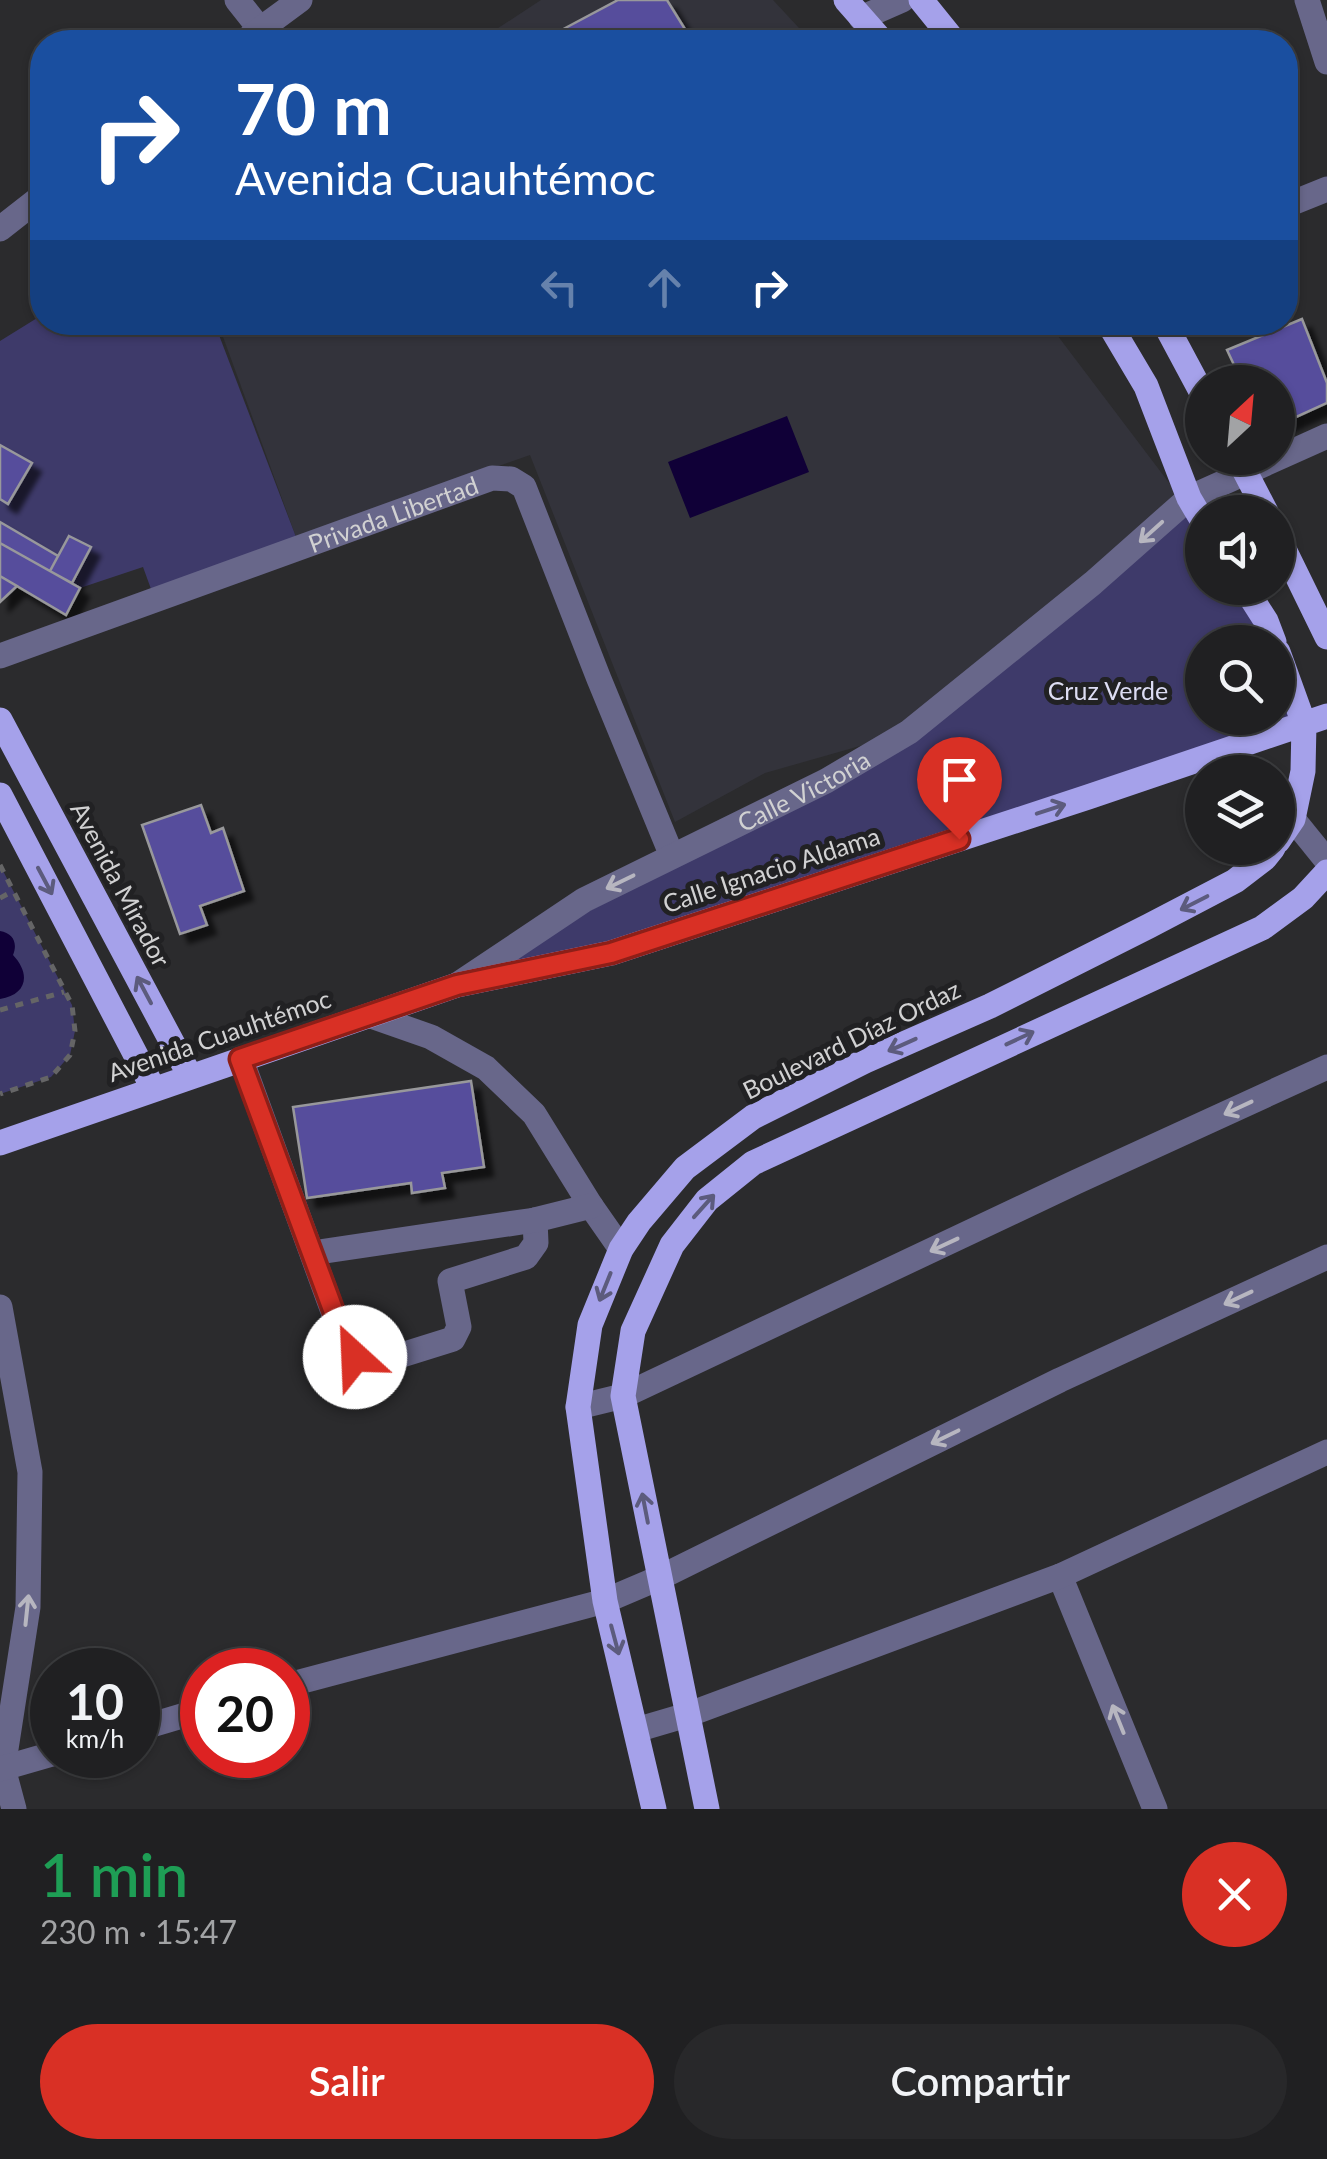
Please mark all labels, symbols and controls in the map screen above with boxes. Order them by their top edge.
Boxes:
text: 70 m [235,66,392,150]
icon: right [70,70,200,200]
text: Avenida Cuauhtémoc [235,151,656,205]
icon: left [532,260,587,315]
icon: ahead [637,260,692,315]
icon: right [742,260,797,315]
north arrow [1185,365,1295,475]
map controls [1185,365,1295,865]
street label: Privada Libertad [304,469,482,558]
button: sound [1185,495,1295,605]
one-way arrow [1139,520,1164,543]
button: search [1185,625,1295,735]
park label: Cruz Verde [1048,675,1168,705]
pin [917,737,1002,840]
street label: Calle Victoria [732,744,875,837]
icon: arrive [932,752,987,807]
button: layers [1185,755,1295,865]
street label: Avenida Mirador [65,797,177,971]
one-way arrow [1035,798,1067,816]
street label: Calle Ignacio Aldama [659,820,883,918]
one-way arrow [36,866,55,896]
one-way arrow [606,873,635,892]
one-way arrow [1179,894,1209,913]
street label: Boulevard Díaz Ordaz [737,973,965,1105]
one-way arrow [134,976,153,1006]
street label: Avenida Cuauhtémoc [104,983,334,1087]
one-way arrow [1004,1028,1035,1046]
one-way arrow [887,1037,918,1055]
one-way arrow [1223,1100,1254,1118]
one-way arrow [692,1194,715,1219]
one-way arrow [929,1236,959,1255]
one-way arrow [595,1271,613,1302]
one-way arrow [1224,1290,1254,1309]
position arrow [303,1305,407,1409]
one-way arrow [930,1428,960,1447]
one-way arrow [634,1493,653,1525]
one-way arrow [18,1594,37,1626]
one-way arrow [606,1624,625,1655]
speed limit sign: 20 [180,1648,310,1778]
text: 10 [66,1671,124,1731]
one-way arrow [1107,1704,1125,1734]
text: km/h [66,1723,124,1753]
text: 1 min [40,1838,188,1910]
button: close [1182,1842,1287,1947]
text: 230 m · 15:47 [40,1912,237,1951]
button: Salir [40,2024,654,2139]
button: Compartir [674,2024,1287,2139]

